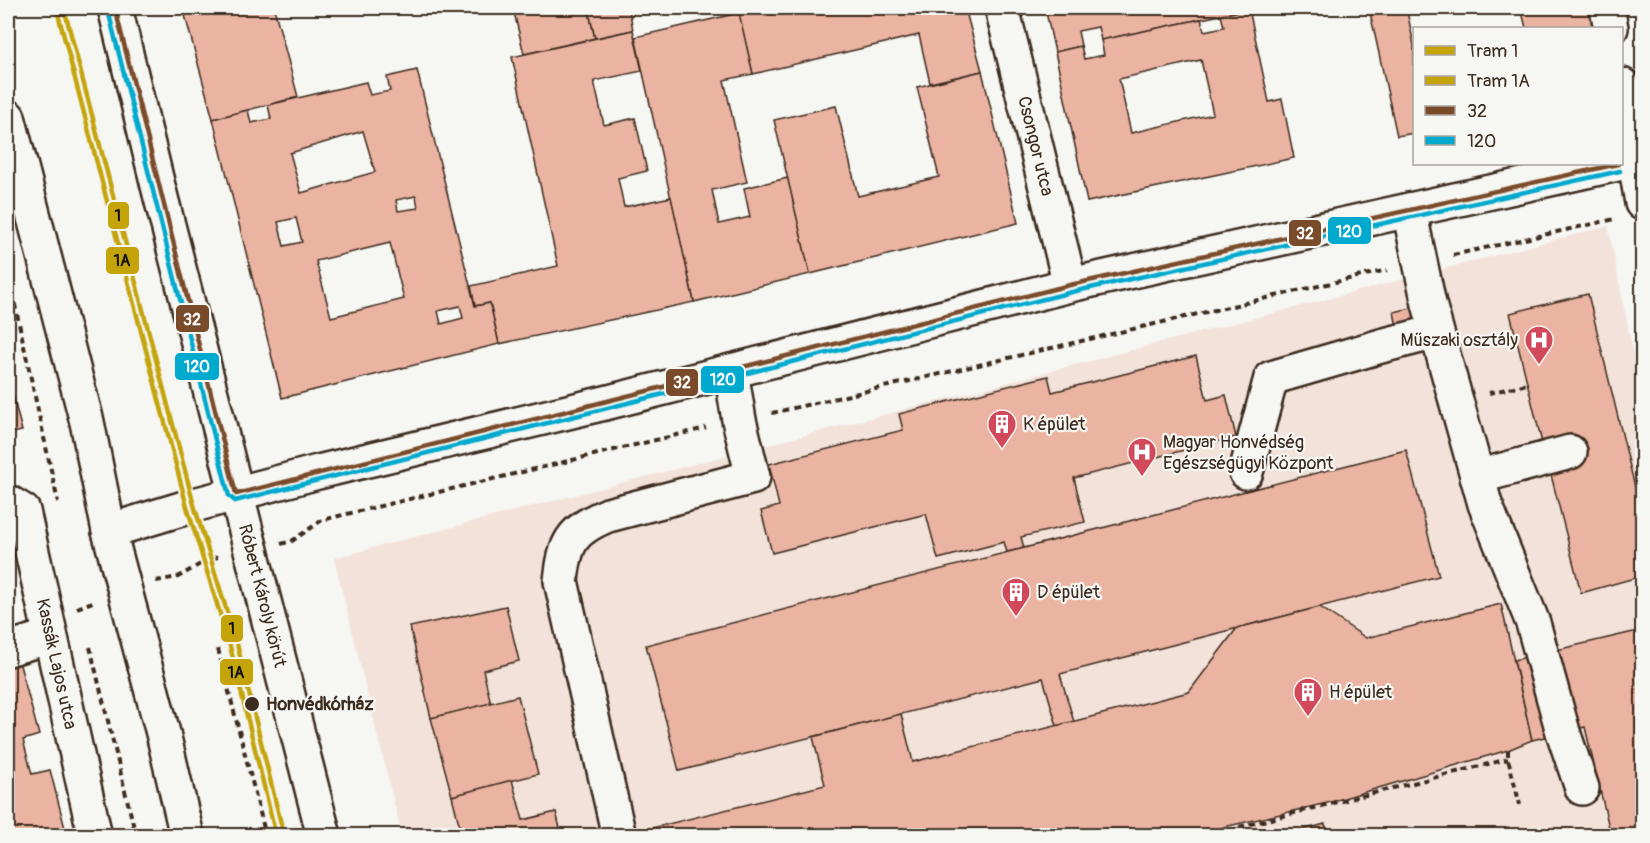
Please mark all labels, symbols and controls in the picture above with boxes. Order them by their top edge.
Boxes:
legend [1413,27,1623,165]
text: Tram 1 [1467,40,1518,63]
text: Tram 1A [1467,70,1530,93]
street label: Csongor utca [1013,94,1059,198]
text: 32 [1467,100,1487,123]
text: 120 [1467,130,1496,153]
line badge: 1 [107,201,130,230]
text: 1 [115,206,121,226]
line badge: 120 [1327,216,1372,245]
line badge: 32 [1288,219,1322,247]
text: 120 [1336,222,1362,242]
text: 32 [1296,224,1314,244]
line badge: 1A [105,246,140,275]
text: 1A [114,251,131,271]
line badge: 32 [175,304,210,333]
text: 32 [183,310,201,330]
hospital icon: Műszaki osztály [1523,324,1555,366]
place label: Műszaki osztály [1401,329,1518,352]
line badge: 120 [174,352,220,381]
text: 120 [184,357,210,377]
line badge: 120 [700,365,745,394]
line badge: 32 [665,368,699,397]
text: 120 [710,370,736,390]
text: 32 [673,373,691,393]
building icon: K épület [986,408,1018,450]
place label: K épület [1023,413,1086,436]
place label: Magyar Honvédség Egészségügyi Központ [1163,431,1334,475]
hospital icon: Magyar Honvédség Egészségügyi Központ [1126,436,1158,478]
street label: Róbert Károly körút [233,522,292,670]
building icon: D épület [1000,576,1032,618]
place label: D épület [1037,581,1101,604]
street label: Kassák Lajos utca [31,596,82,731]
line badge: 1 [220,614,244,643]
text: 1 [229,619,235,639]
line badge: 1A [219,658,254,686]
text: 1A [228,663,245,683]
building icon: H épület [1292,676,1324,718]
place label: H épület [1329,681,1393,704]
place label: Honvédkórház [266,693,374,716]
marker: Honvédkórház [243,695,261,713]

